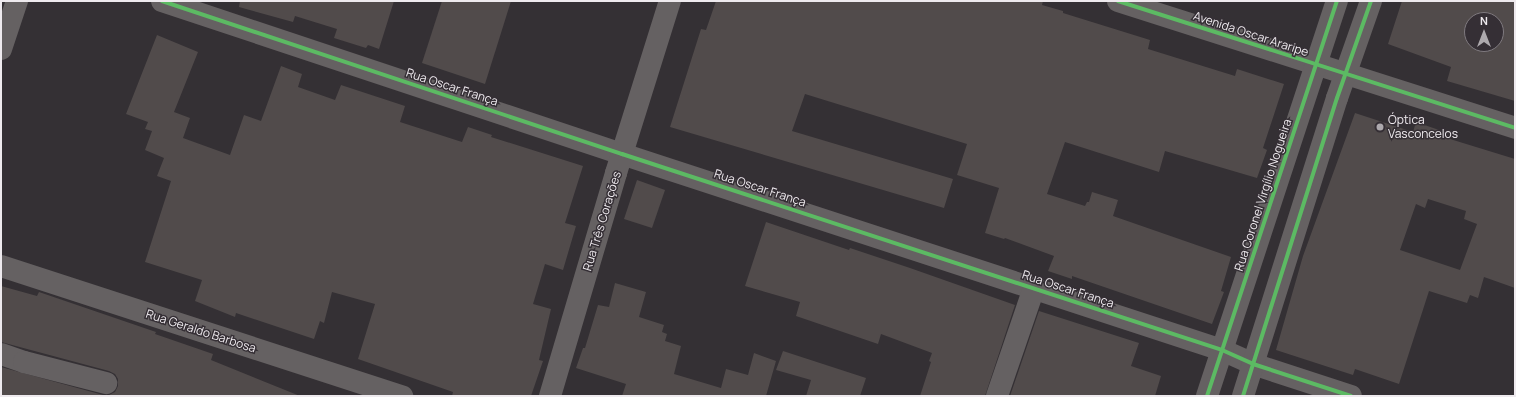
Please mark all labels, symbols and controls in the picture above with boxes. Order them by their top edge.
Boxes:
street label: Avenida Oscar Araripe [1191,9,1311,59]
north arrow [1464,12,1504,52]
text: N [1480,13,1488,28]
street label: Rua Oscar França [404,65,500,109]
place label: Óptica Vasconcelos [1388,113,1458,141]
street label: Rua Coronel Virgílio Nogueira [1232,117,1294,273]
marker: Óptica Vasconcelos [1375,122,1385,132]
street label: Rua Oscar França [712,166,808,210]
street label: Rua Três Corações [580,169,624,273]
street label: Rua Oscar França [1020,267,1116,311]
street label: Rua Geraldo Barbosa [144,306,258,356]

